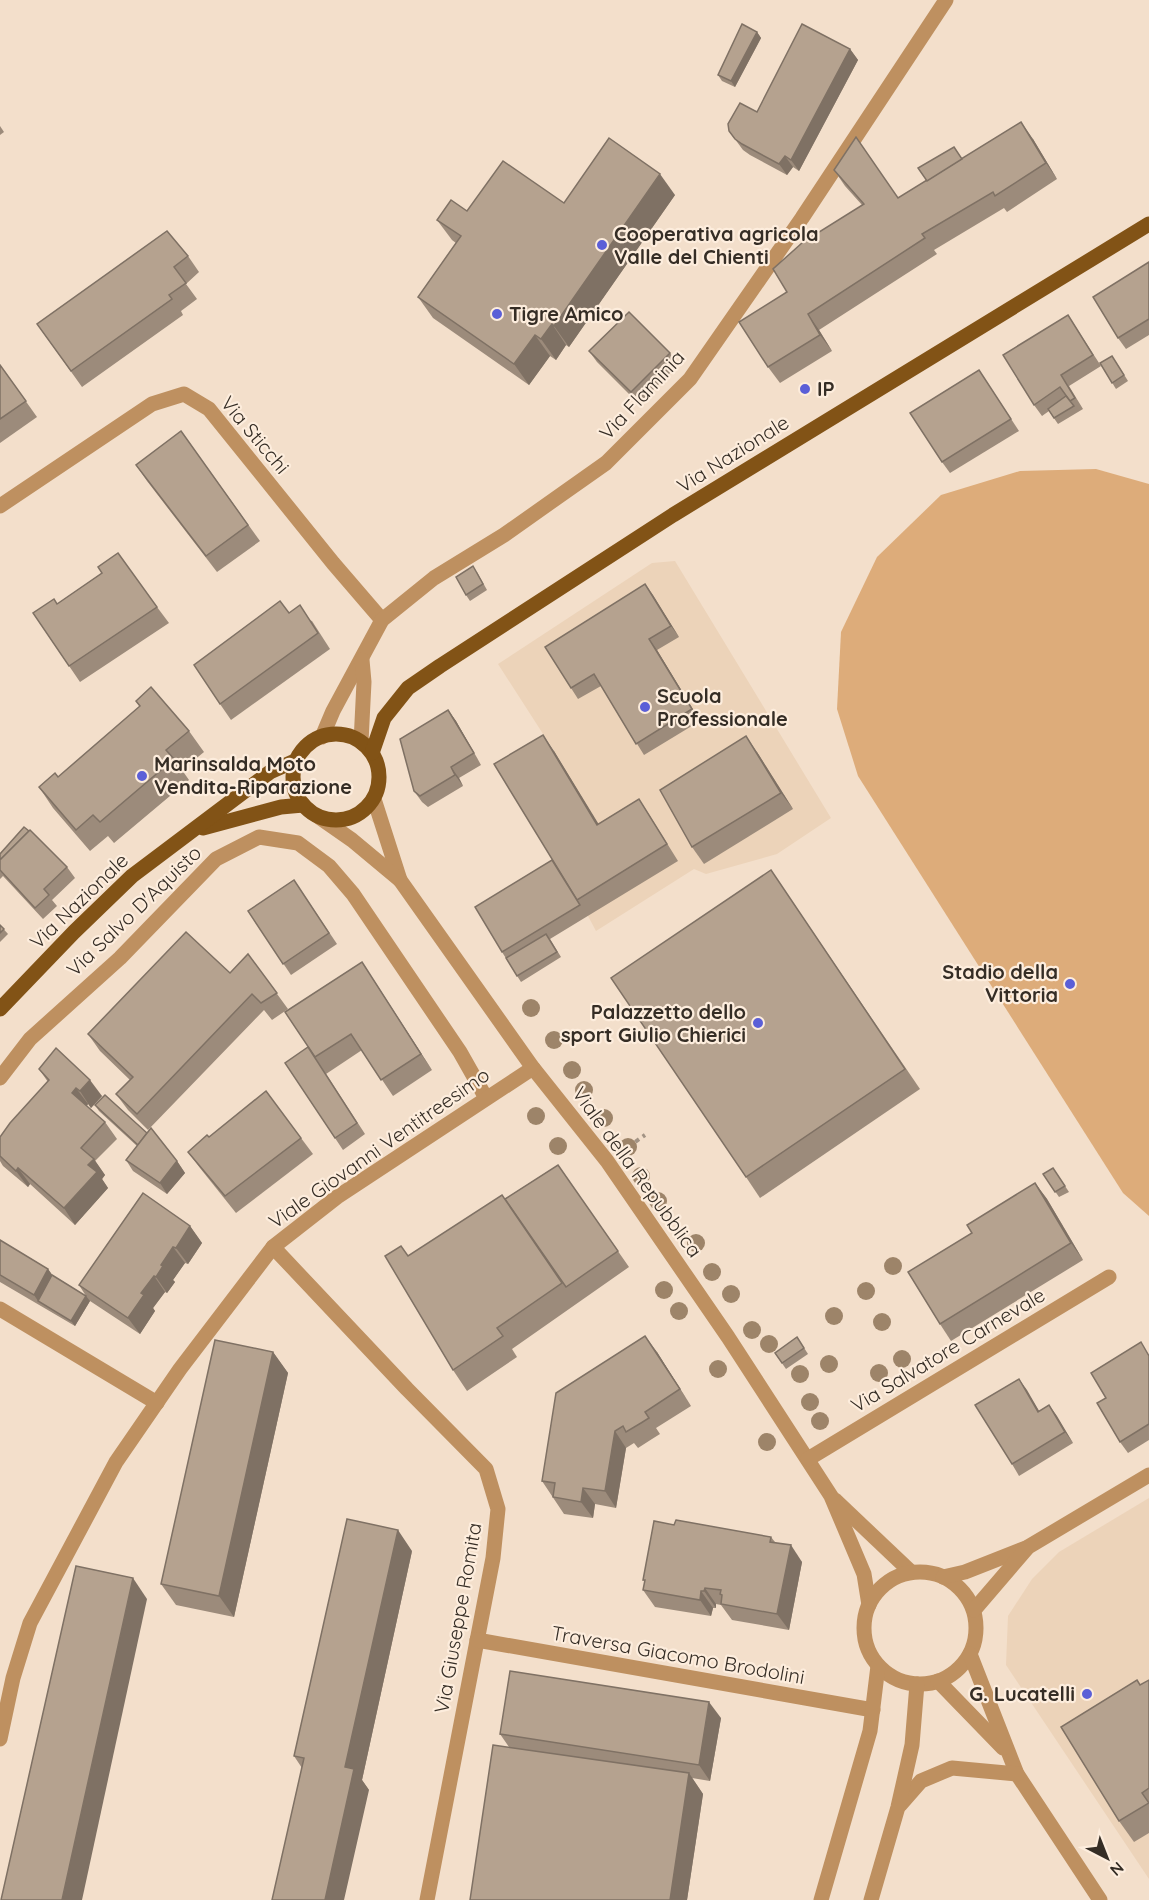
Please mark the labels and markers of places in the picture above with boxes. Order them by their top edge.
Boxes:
place label: Cooperativa agricola Valle del Chienti [614,221,819,269]
marker: Cooperativa agricola Valle del Chienti [595,238,609,252]
place label: Tigre Amico [509,301,623,326]
marker: Tigre Amico [490,307,504,321]
place label: IP [817,376,835,401]
marker: IP [798,382,812,396]
place label: Scuola Professionale [657,683,788,731]
marker: Scuola Professionale [638,700,652,714]
place label: Marinsalda Moto Vendita-Riparazione [154,751,352,799]
marker: Marinsalda Moto Vendita-Riparazione [135,769,149,783]
place label: Stadio della Vittoria [942,959,1058,1007]
marker: Stadio della Vittoria [1063,977,1077,991]
place label: Palazzetto dello sport Giulio Chierici [561,999,746,1047]
marker: Palazzetto dello sport Giulio Chierici [751,1016,765,1030]
place label: G. Lucatelli [969,1681,1075,1706]
marker: G. Lucatelli [1080,1687,1094,1701]

